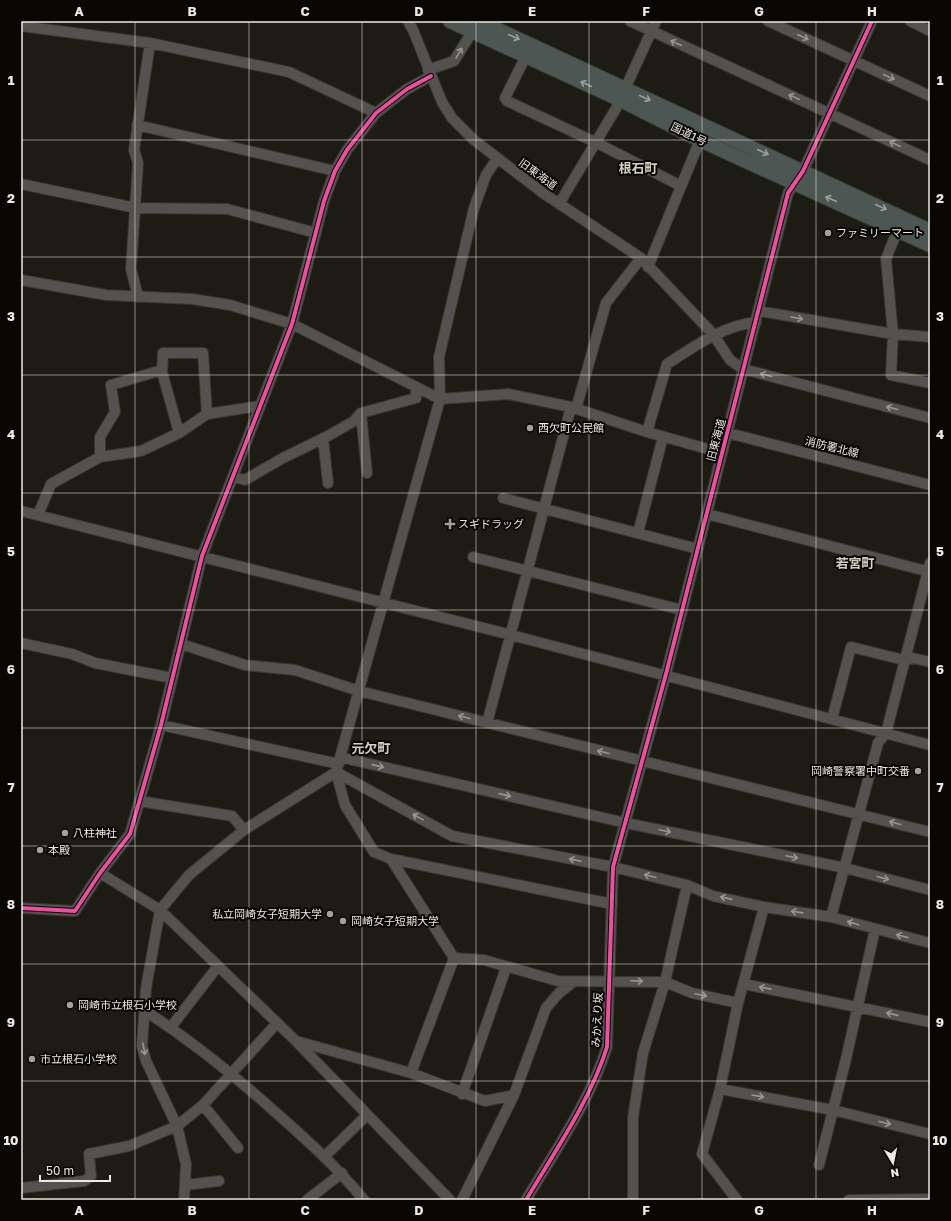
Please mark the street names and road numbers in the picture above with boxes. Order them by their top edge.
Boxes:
street label: 国道1号 [669,119,709,148]
street label: 旧東海道 [517,155,560,192]
street label: 旧東海道 [704,417,727,463]
street label: 消防署北線 [804,434,860,459]
street label: みかえり坂 [589,992,604,1048]

